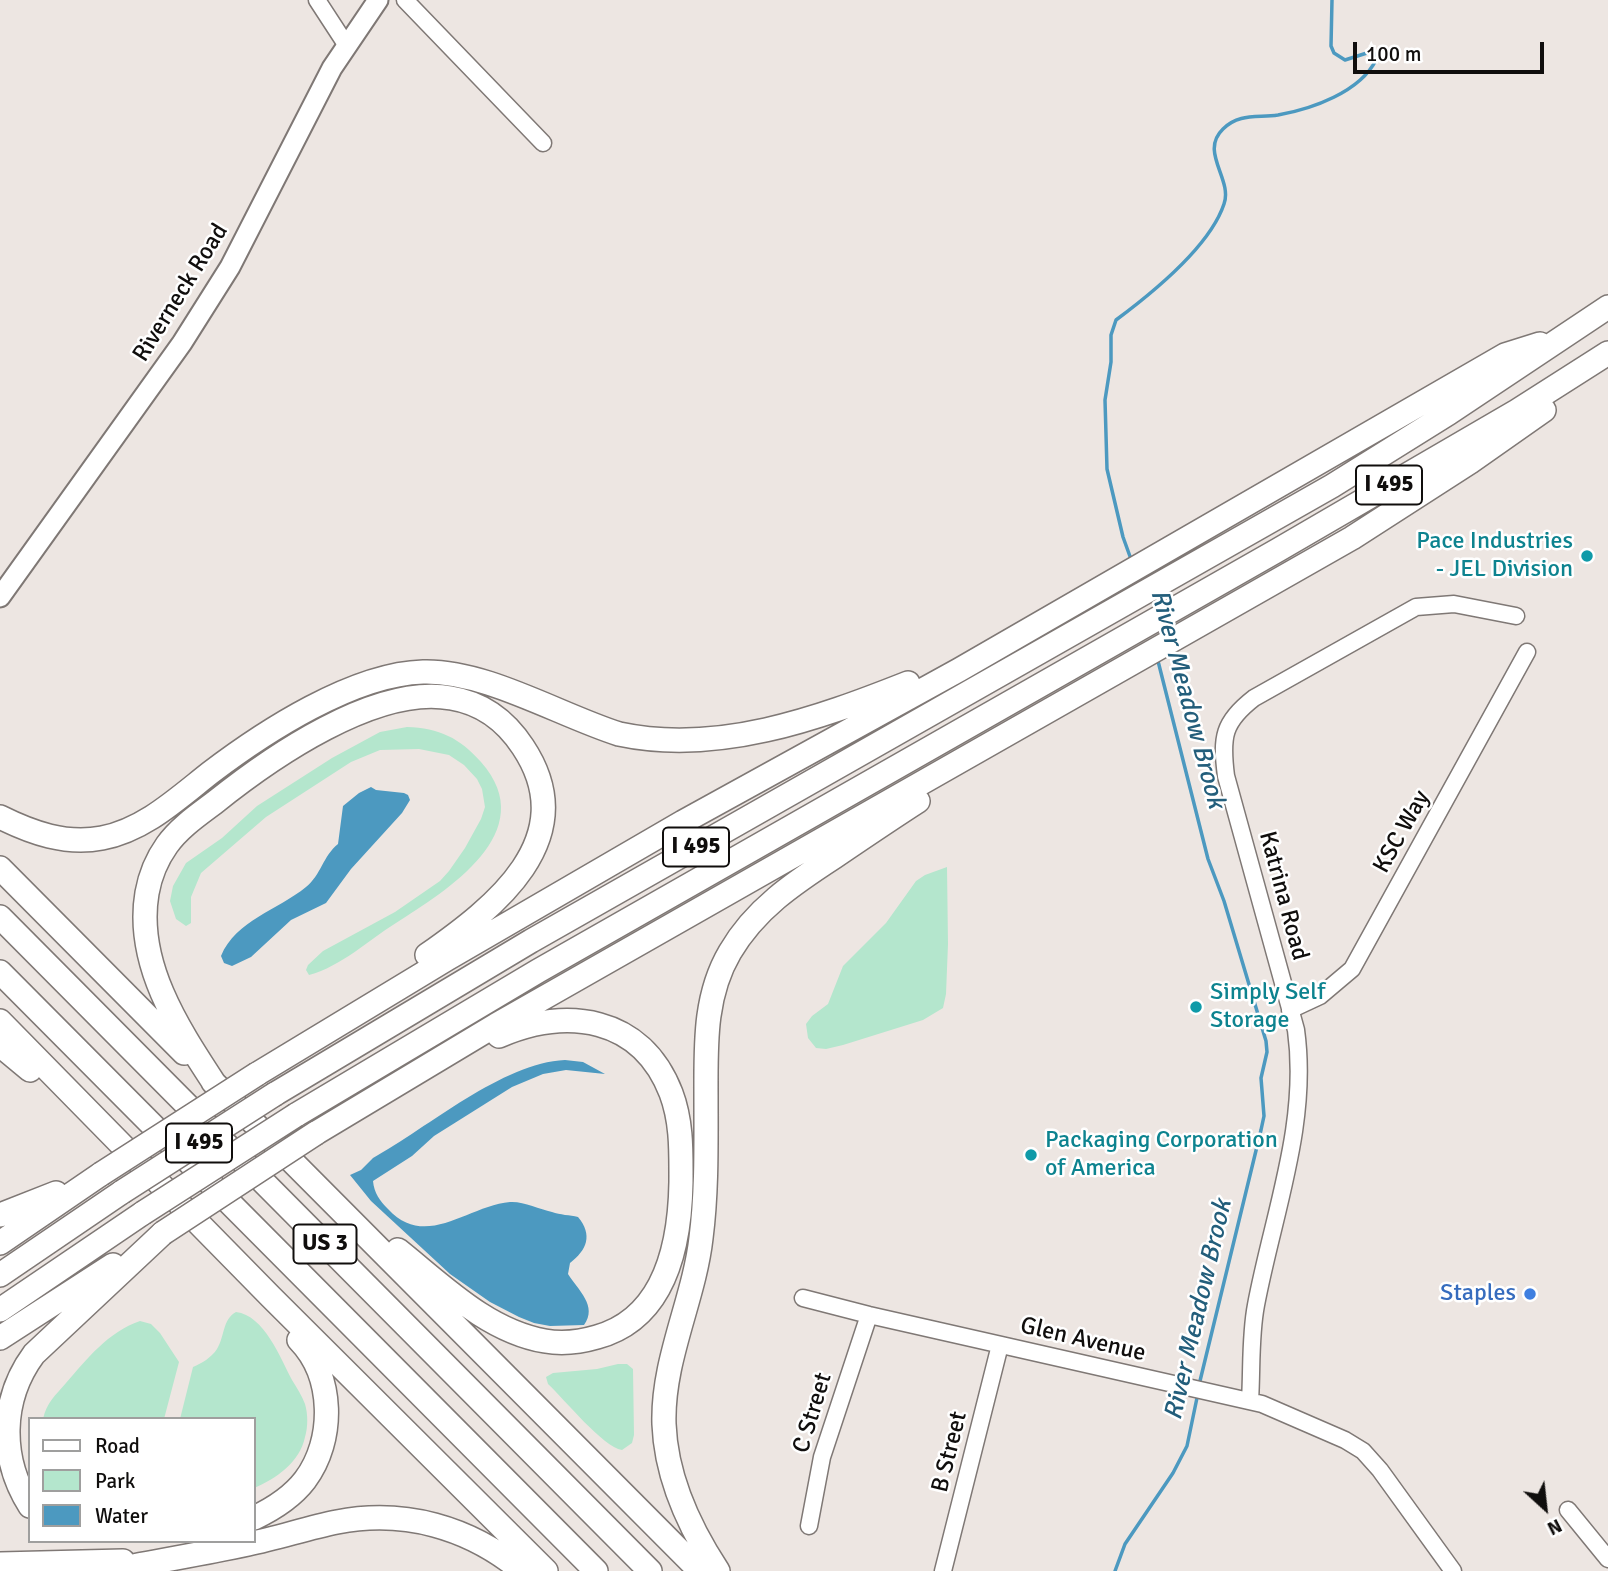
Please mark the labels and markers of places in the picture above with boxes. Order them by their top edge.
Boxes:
place label: Pace Industries - JEL Division [1416,528,1573,584]
marker: Pace Industries - JEL Division [1579,548,1595,564]
place label: Simply Self Storage [1210,979,1325,1035]
marker: Simply Self Storage [1188,999,1204,1015]
place label: Packaging Corporation of America [1045,1127,1278,1183]
marker: Packaging Corporation of America [1023,1147,1039,1163]
place label: Staples [1440,1280,1516,1308]
marker: Staples [1522,1286,1538,1302]

